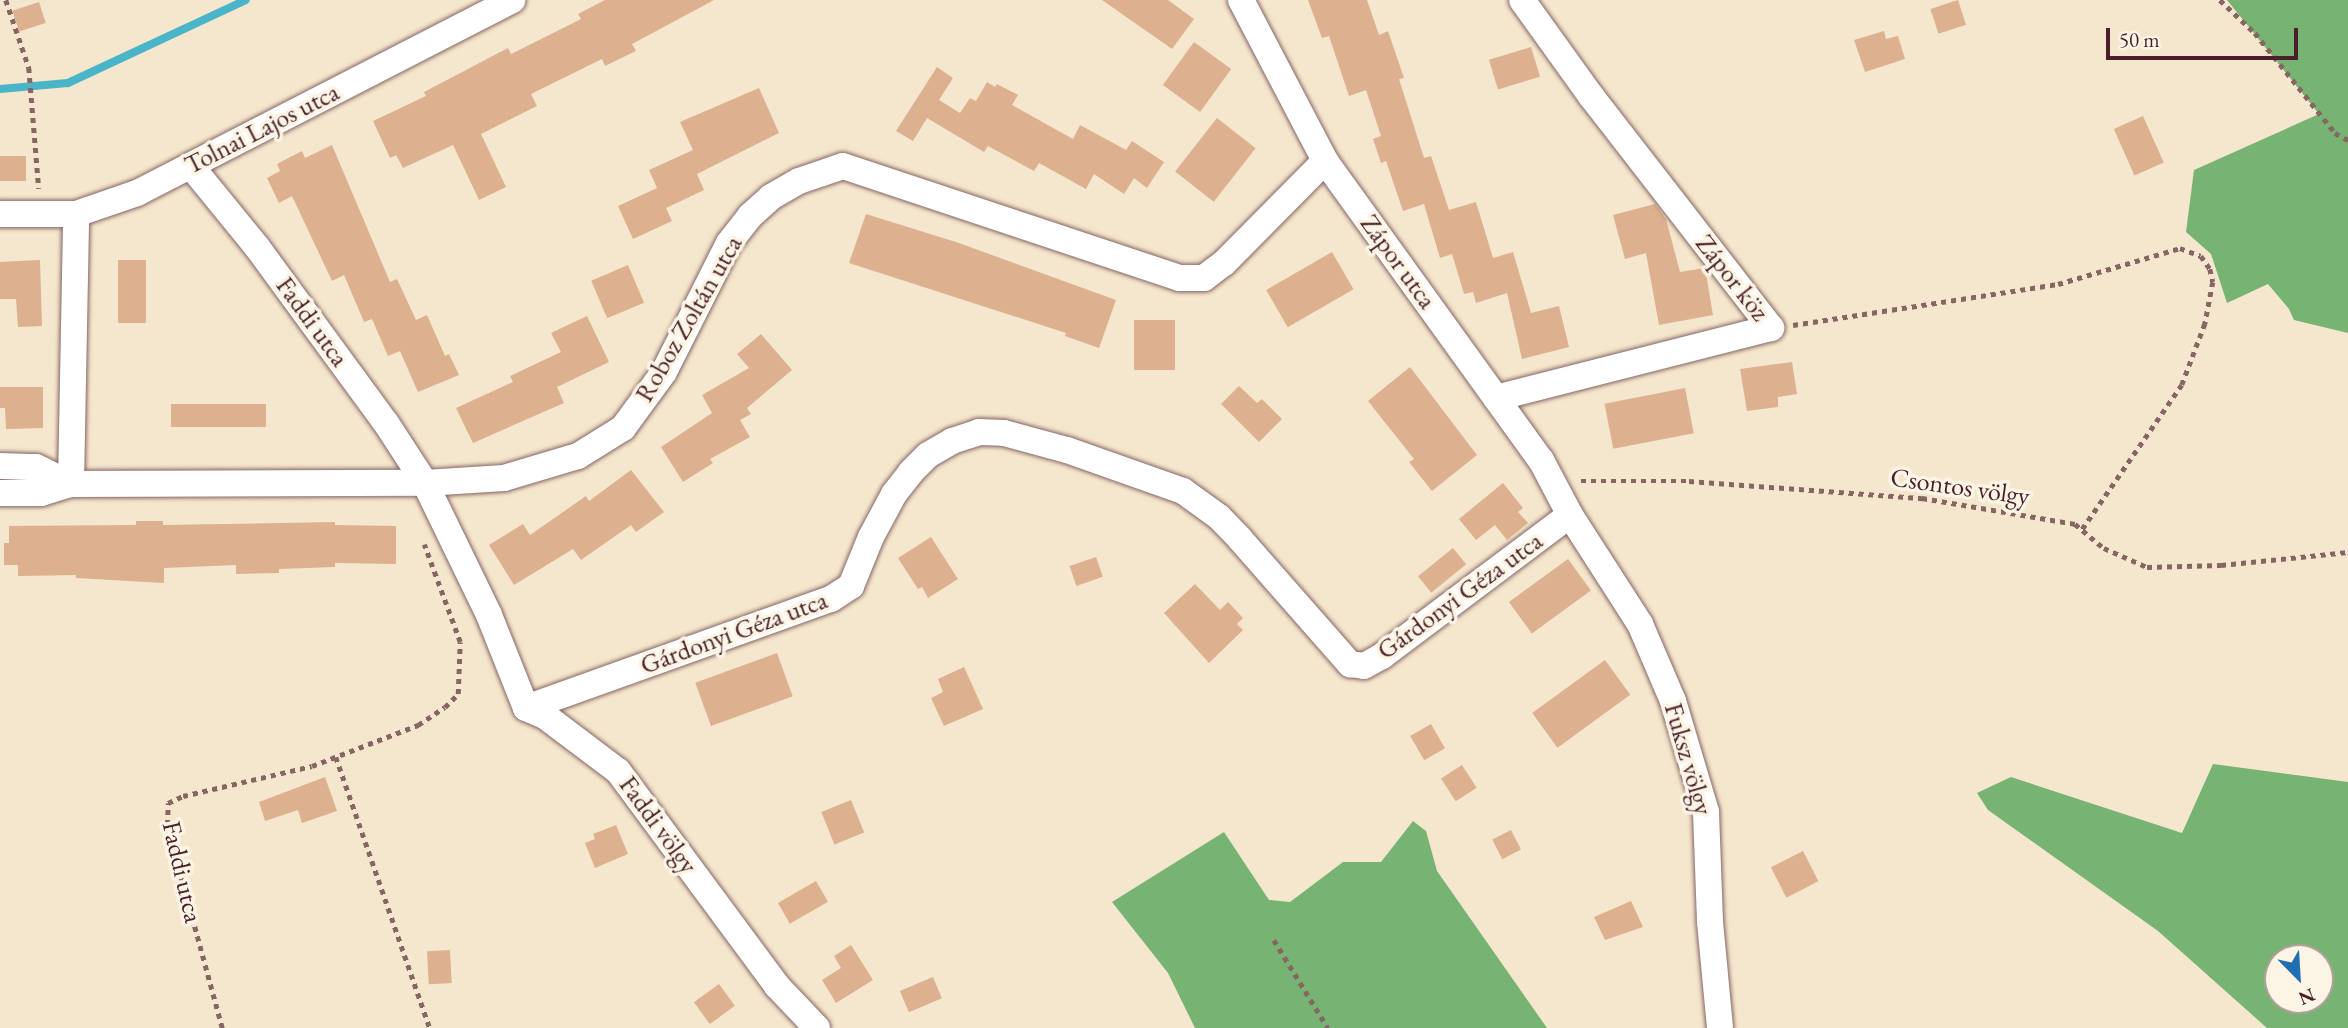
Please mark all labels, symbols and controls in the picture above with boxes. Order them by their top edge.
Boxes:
scale bar [2110,14,2302,58]
text: 50 m [2119,26,2160,53]
street label: Tolnai Lajos utca [180,77,344,181]
street label: Zápor utca [1353,209,1443,315]
street label: Zápor köz [1689,229,1775,327]
street label: Roboz Zoltán utca [629,230,749,408]
street label: Faddi utca [269,271,355,373]
street label: Csontos völgy [1888,462,2032,512]
street label: Gárdonyi Géza utca [1371,526,1549,666]
street label: Gárdonyi Géza utca [636,585,832,681]
street label: Fuksz völgy [1657,700,1719,818]
street label: Faddi völgy [612,770,704,880]
street label: Faddi utca [155,818,209,926]
north arrow [2264,944,2334,1014]
text: N [2295,982,2319,1011]

